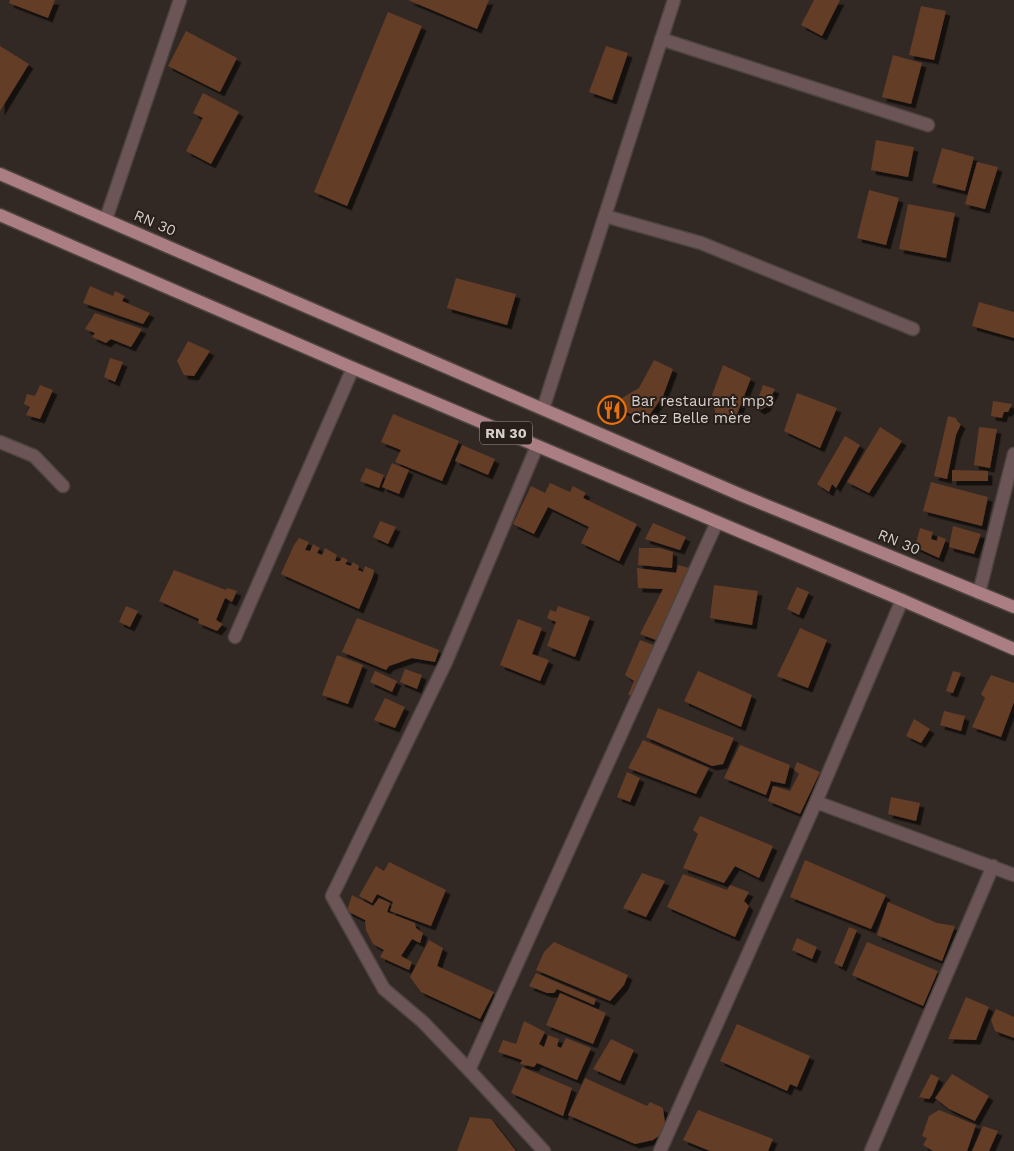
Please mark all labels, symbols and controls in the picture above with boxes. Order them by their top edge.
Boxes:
street label: RN 30 [131,206,179,240]
place label: Bar restaurant mp3 Chez Belle mère [631,392,774,427]
restaurant icon: Bar restaurant mp3 Chez Belle mère [597,395,627,425]
road number: RN 30 [480,422,532,444]
street label: RN 30 [875,525,923,559]

